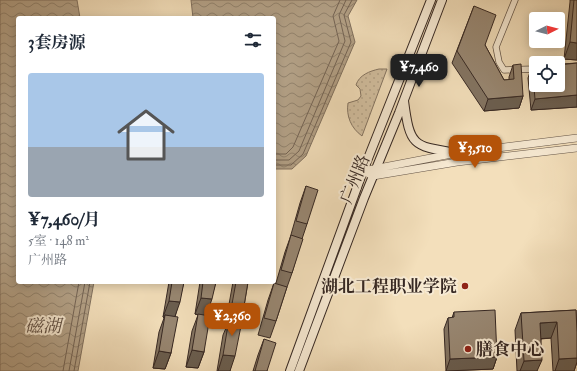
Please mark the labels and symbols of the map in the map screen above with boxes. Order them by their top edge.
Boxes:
north arrow [529,12,565,48]
pin: ¥7,460 [386,54,452,88]
pin: ¥3,510 [442,135,508,169]
street label: 广州路 [336,151,374,207]
place label: 湖北工程职业学院 [321,276,457,297]
marker: 湖北工程职业学院 [460,281,470,291]
pin: ¥2,360 [199,303,265,337]
water label: 磁湖 [25,315,64,338]
place label: 膳食中心 [476,339,544,360]
marker: 膳食中心 [463,344,473,354]

